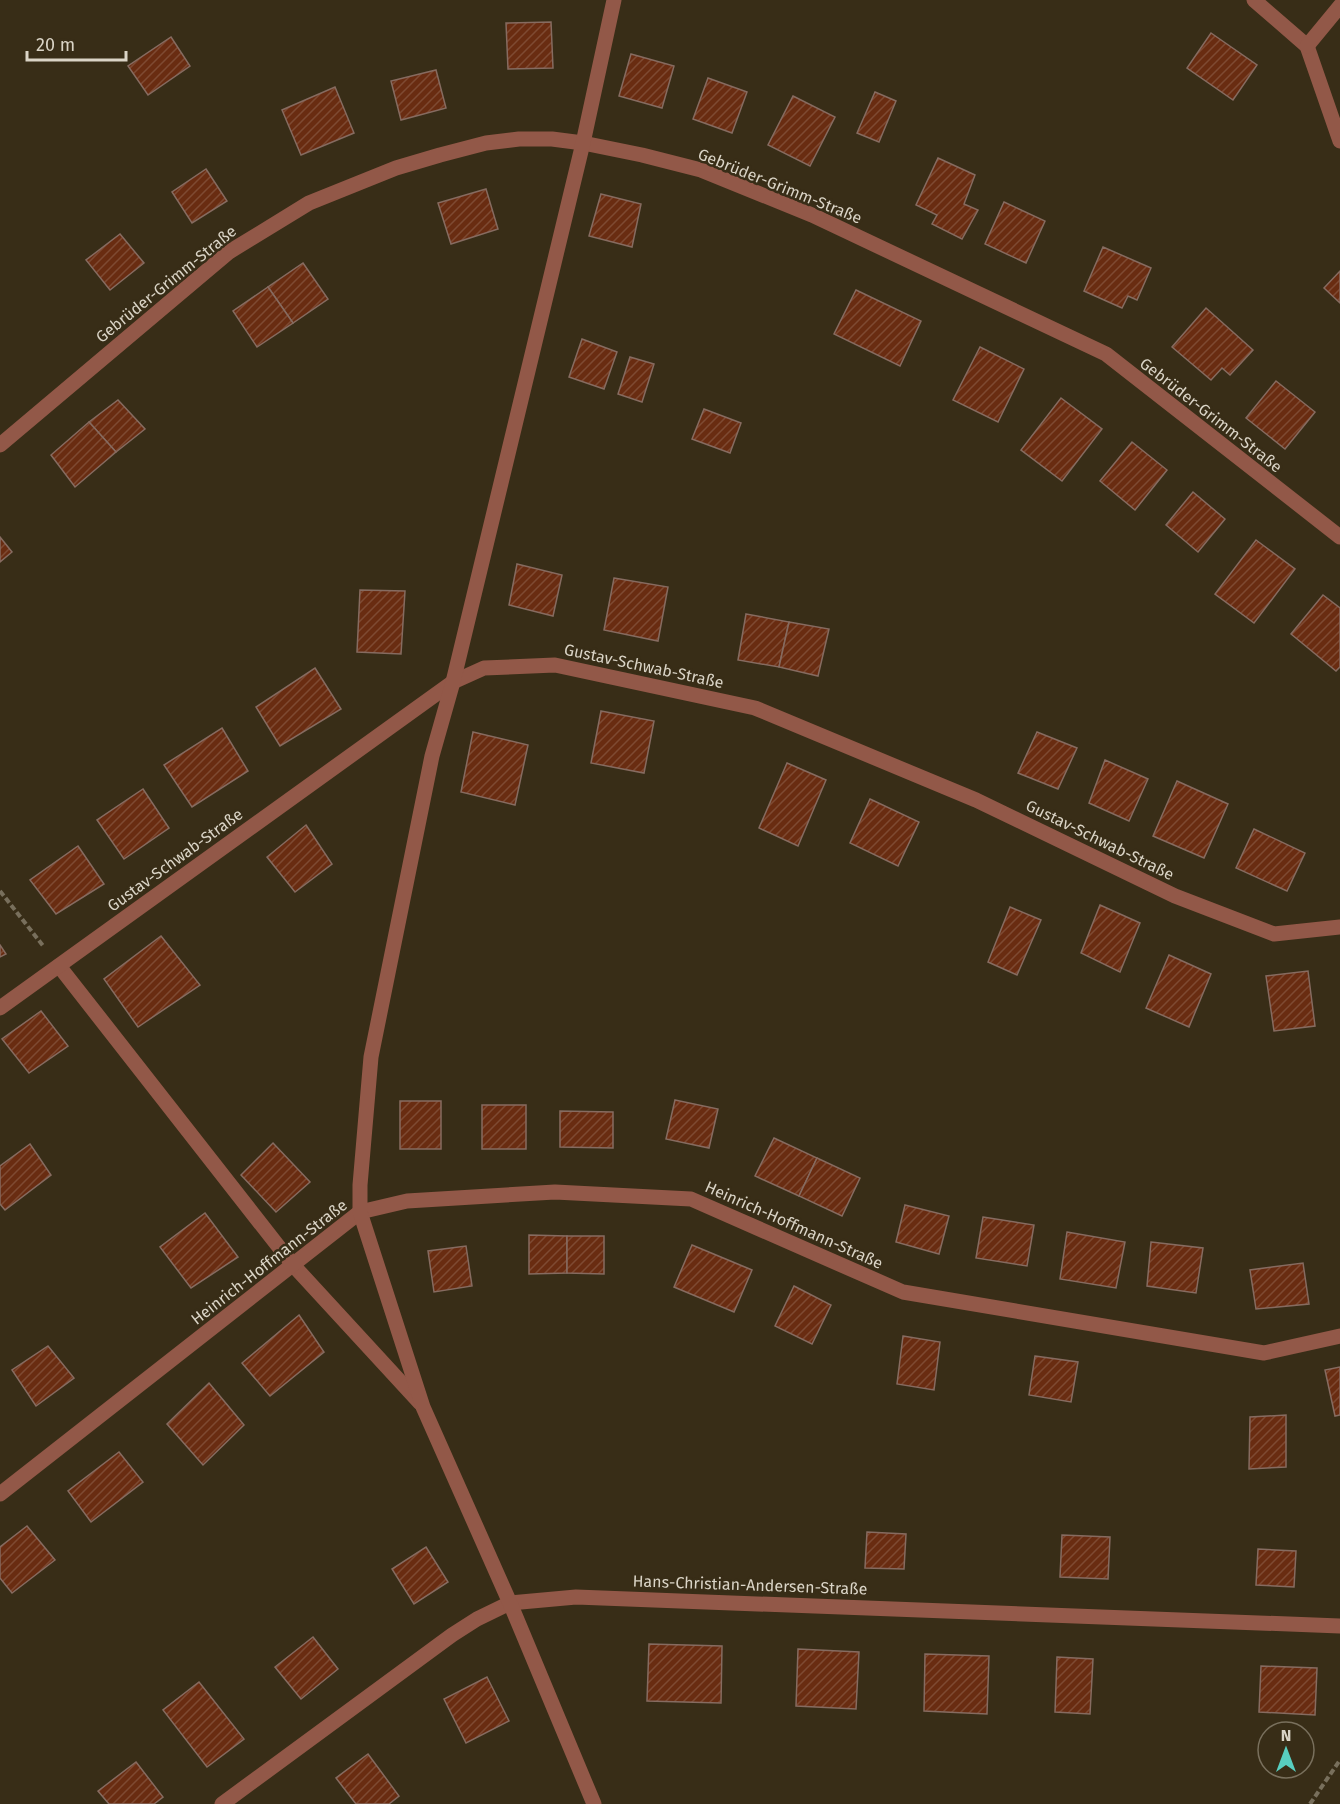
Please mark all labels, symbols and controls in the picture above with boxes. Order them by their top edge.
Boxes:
scale bar [27,24,126,62]
text: 20 m [36,34,75,56]
street label: Gebrüder-Grimm-Straße [695,144,865,228]
street label: Gebrüder-Grimm-Straße [92,221,240,347]
street label: Gebrüder-Grimm-Straße [1136,354,1286,476]
street label: Gustav-Schwab-Straße [563,640,725,692]
street label: Gustav-Schwab-Straße [1023,796,1177,884]
street label: Gustav-Schwab-Straße [104,805,246,915]
street label: Heinrich-Hoffmann-Straße [702,1177,886,1273]
street label: Heinrich-Hoffmann-Straße [187,1195,351,1329]
street label: Hans-Christian-Andersen-Straße [632,1571,868,1599]
north arrow [1256,1720,1316,1780]
text: N [1281,1726,1291,1745]

